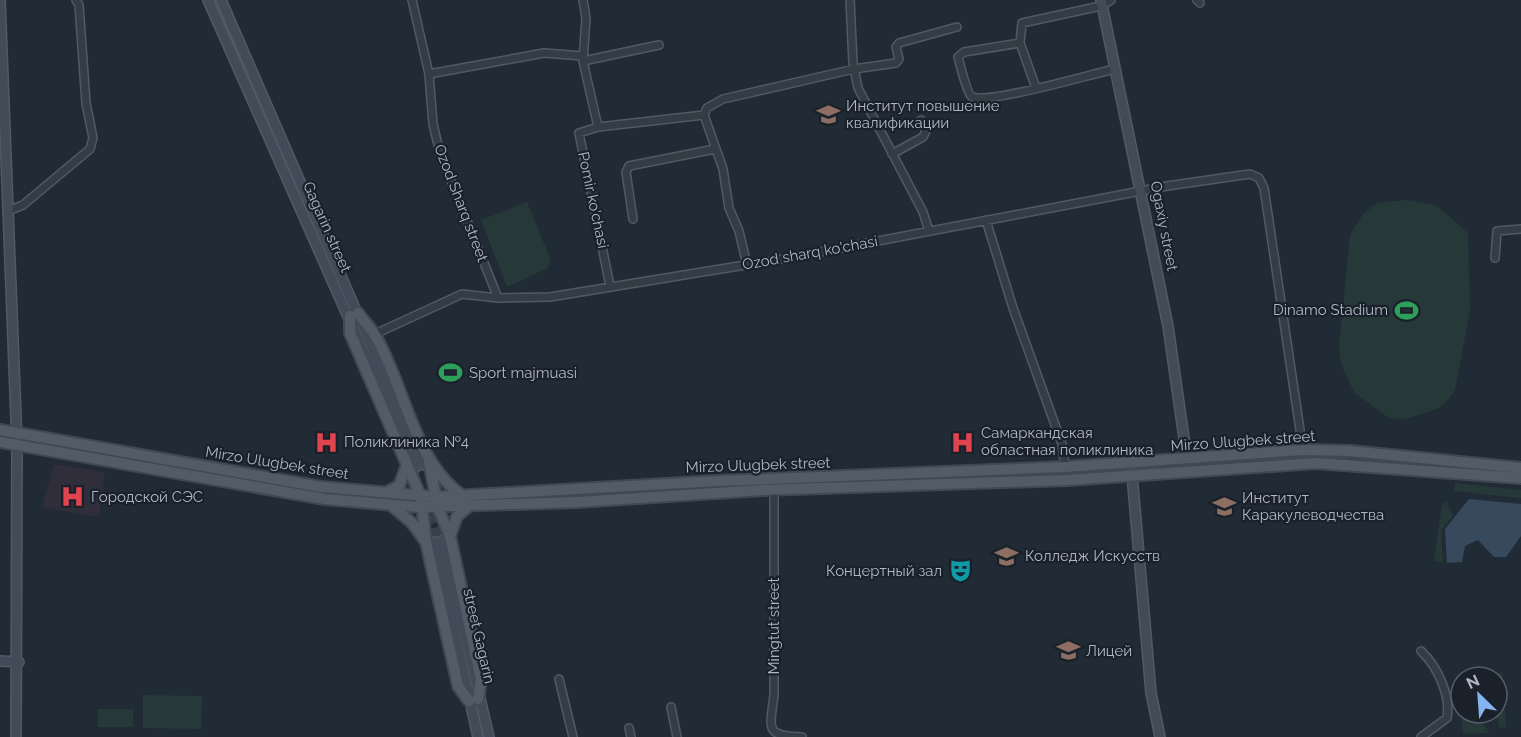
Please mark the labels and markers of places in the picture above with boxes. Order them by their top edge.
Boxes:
place label: Институт повышение квалификации [846,97,1000,132]
school or university icon: Институт повышение квалификации [815,102,841,128]
sports icon: Dinamo Stadium [1393,297,1419,323]
place label: Dinamo Stadium [1273,301,1388,319]
sports icon: Sport majmuasi [438,360,464,386]
place label: Sport majmuasi [469,364,577,382]
place label: Самаркандская областная поликлиника [981,424,1153,459]
hospital icon: Поликлиника №4 [313,429,339,455]
hospital icon: Самаркандская областная поликлиника [950,429,976,455]
place label: Поликлиника №4 [344,433,469,451]
hospital icon: Городской СЭС [60,484,86,510]
place label: Городской СЭС [91,488,203,506]
place label: Институт Каракулеводчества [1242,489,1384,524]
school or university icon: Институт Каракулеводчества [1211,494,1237,520]
school or university icon: Колледж Искусств [994,543,1020,569]
place label: Колледж Искусств [1025,547,1160,565]
theatre icon: Концертный зал [947,558,973,584]
place label: Концертный зал [826,562,942,580]
school or university icon: Лицей [1055,638,1081,664]
place label: Лицей [1086,642,1132,660]

